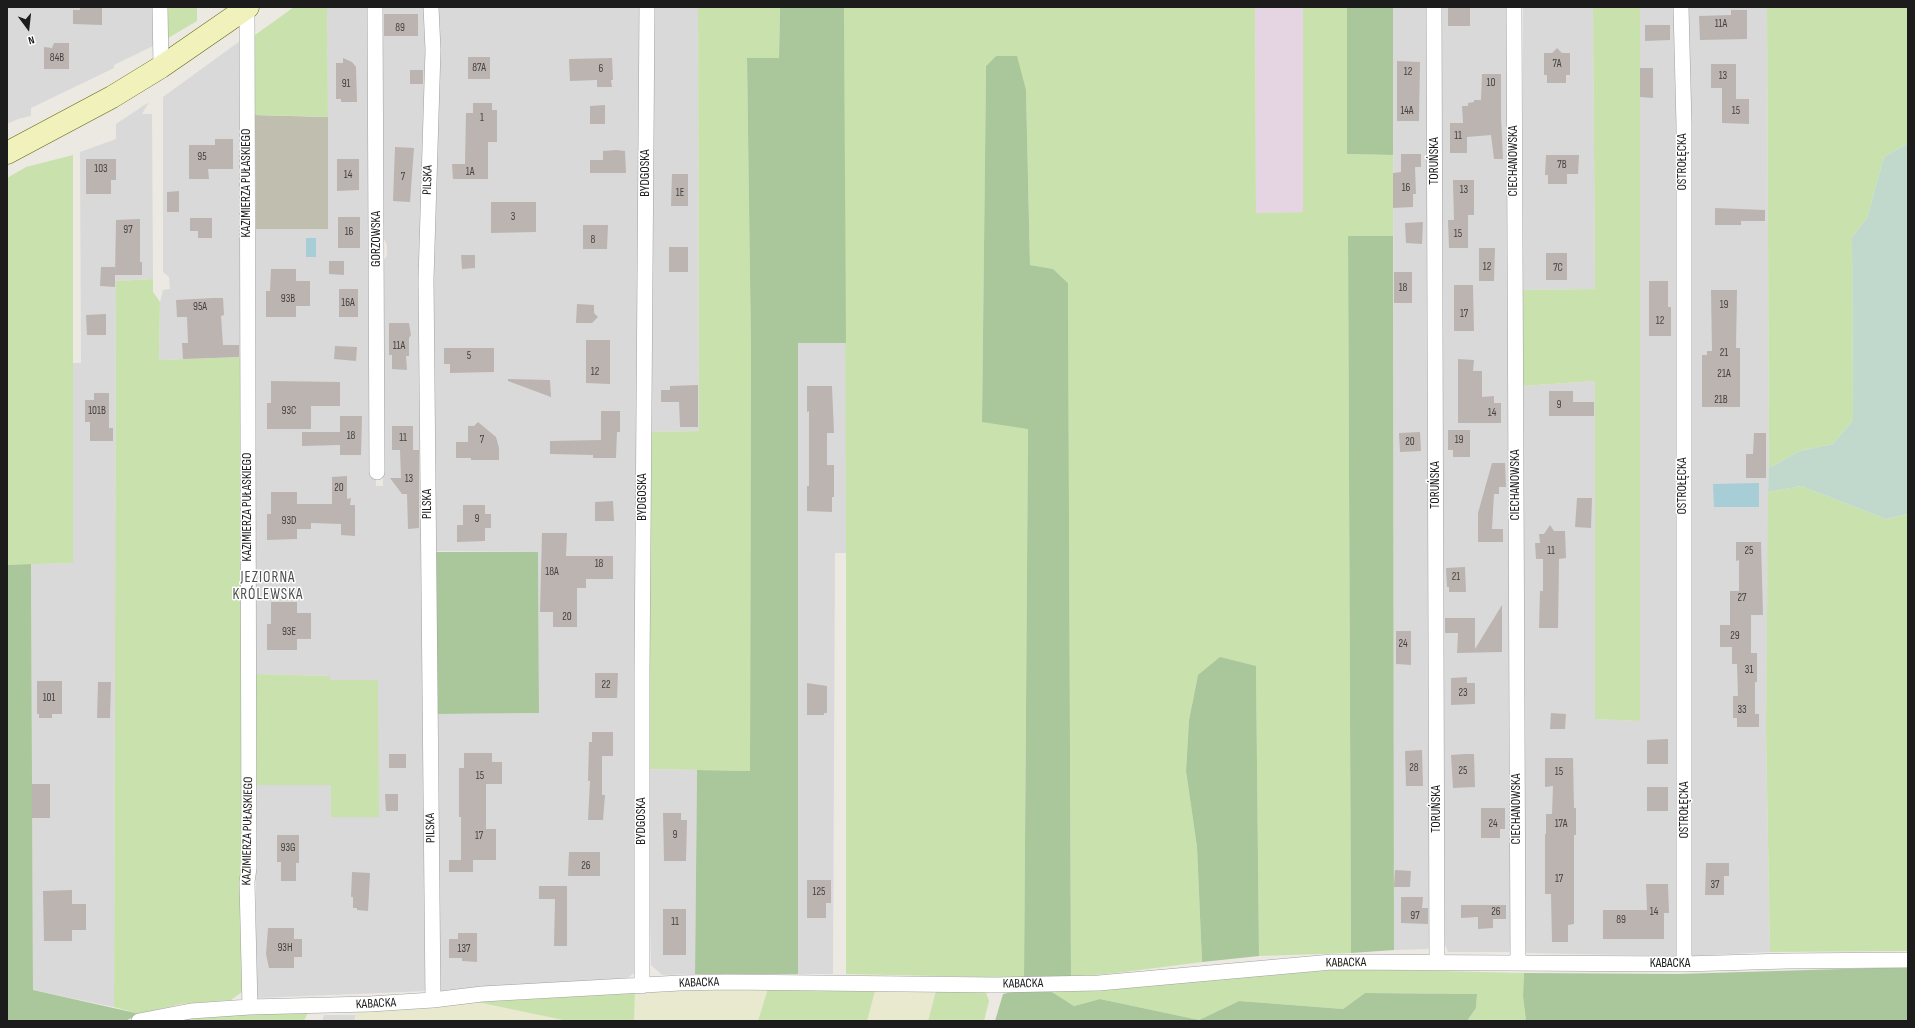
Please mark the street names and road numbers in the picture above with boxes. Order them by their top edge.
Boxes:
street label: CIECHANOWSKA [1506,125,1522,197]
street label: KAZIMIERZA PUŁASKIEGO [239,129,255,237]
street label: OSTROŁĘCKA [1675,133,1691,191]
street label: TORUŃSKA [1427,137,1443,185]
street label: BYDGOSKA [638,149,654,197]
street label: PILSKA [420,165,436,195]
street label: GORZOWSKA [369,211,385,267]
street label: CIECHANOWSKA [1508,449,1524,521]
street label: KAZIMIERZA PUŁASKIEGO [240,453,256,561]
street label: OSTROŁĘCKA [1675,457,1691,515]
street label: TORUŃSKA [1428,461,1444,509]
street label: BYDGOSKA [635,473,651,521]
street label: PILSKA [420,489,436,519]
street label: CIECHANOWSKA [1509,773,1525,845]
street label: KAZIMIERZA PUŁASKIEGO [239,776,257,886]
street label: OSTROŁĘCKA [1677,781,1693,839]
street label: TORUŃSKA [1429,785,1445,833]
street label: BYDGOSKA [634,797,650,845]
street label: PILSKA [423,813,439,843]
street label: KABACKA [1326,955,1366,971]
street label: KABACKA [1650,956,1690,972]
street label: KABACKA [678,974,720,992]
street label: KABACKA [1003,976,1043,992]
street label: KABACKA [355,995,397,1013]

